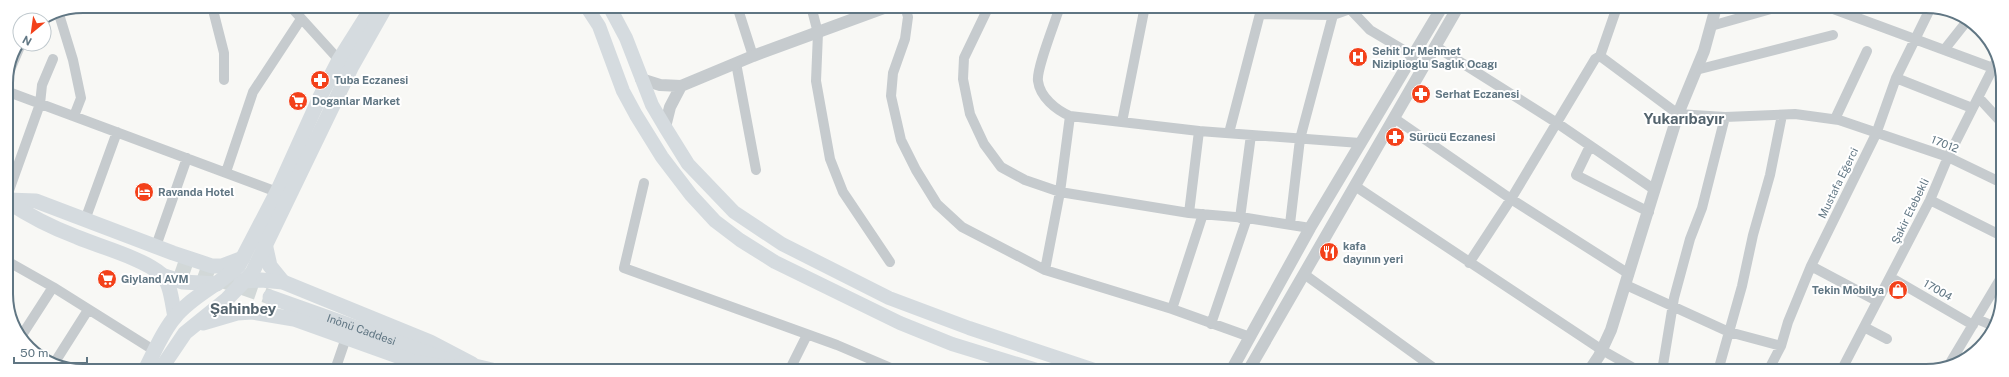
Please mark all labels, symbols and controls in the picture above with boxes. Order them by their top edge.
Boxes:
north arrow [12,12,52,52]
text: N [20,33,34,48]
place label: Sehit Dr Mehmet Niziplioglu Saglık Ocagı [1372,45,1497,70]
hospital icon: Sehit Dr Mehmet Niziplioglu Saglık Ocagı [1347,46,1369,68]
pharmacy icon: Tuba Eczanesi [309,69,331,91]
place label: Tuba Eczanesi [334,74,408,86]
pharmacy icon: Serhat Eczanesi [1410,83,1432,105]
place label: Serhat Eczanesi [1435,88,1519,100]
supermarket icon: Doganlar Market [287,90,309,112]
place label: Doganlar Market [312,95,401,107]
district label: Yukarıbayır [1643,110,1725,127]
pharmacy icon: Sürücü Eczanesi [1384,126,1406,148]
place label: Sürücü Eczanesi [1409,131,1496,143]
street label: 17012 [1929,133,1961,155]
street label: Mustafa Eğerci [1816,146,1860,220]
street label: Şakir Etebekli [1889,176,1932,246]
hotel icon: Ravanda Hotel [133,181,155,203]
place label: Ravanda Hotel [158,186,234,198]
place label: kafa dayının yeri [1343,240,1403,265]
restaurant icon: kafa dayının yeri [1318,241,1340,263]
supermarket icon: Giyland AVM [96,268,118,290]
place label: Giyland AVM [121,273,189,285]
street label: 17004 [1922,277,1955,303]
shop icon: Tekin Mobilya [1887,279,1909,301]
place label: Tekin Mobilya [1812,284,1884,296]
district label: Şahinbey [210,300,277,317]
street label: Inönü Caddesi [325,312,397,347]
scale bar [14,339,87,365]
text: 50 m [20,346,48,360]

